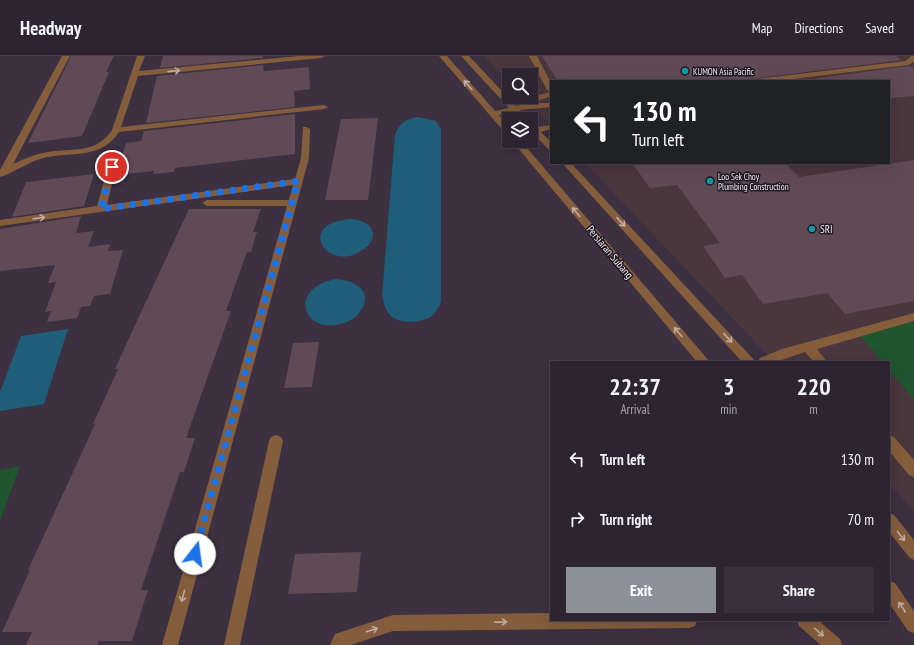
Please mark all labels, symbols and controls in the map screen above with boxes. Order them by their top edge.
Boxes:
text: Headway [20,16,81,40]
text: Map [752,19,772,37]
text: Directions [794,19,843,37]
text: Saved [865,19,894,37]
marker: KUMON Asia Pacific [680,66,690,76]
place label: KUMON Asia Pacific [693,66,755,77]
one-way arrow [167,67,180,74]
map controls [502,68,538,148]
button: search [502,68,538,104]
one-way arrow [464,81,473,91]
text: 130 m [632,92,696,129]
icon: left [566,96,618,148]
button: layers [502,112,538,148]
text: Turn left [632,128,684,151]
pin [95,150,129,184]
icon: arrive [101,156,123,178]
place label: Loo Sek Choy Plumbing Construction [718,171,789,192]
marker: Loo Sek Choy Plumbing Construction [705,176,715,186]
one-way arrow [572,206,581,217]
one-way arrow [32,214,45,222]
one-way arrow [616,217,625,227]
street label: Persiaran Subang [584,222,637,282]
place label: SRI [820,222,833,236]
marker: SRI [807,224,817,234]
one-way arrow [674,327,683,338]
one-way arrow [724,333,733,343]
text: 22:37 [609,371,661,402]
text: 3 [723,371,734,402]
text: 220 [796,371,831,402]
text: Arrival [620,401,650,418]
text: min [720,401,737,418]
text: m [809,401,818,418]
icon: left [566,448,588,470]
text: Turn left [600,450,645,469]
text: 130 m [841,450,874,469]
icon: right [566,508,588,530]
text: Turn right [600,510,652,529]
text: 70 m [848,510,874,529]
one-way arrow [897,530,906,541]
position arrow [174,533,216,575]
button: Exit [566,567,716,613]
button: Share [724,567,874,613]
one-way arrow [179,589,186,602]
one-way arrow [898,601,906,612]
one-way arrow [494,618,507,626]
one-way arrow [366,626,379,633]
one-way arrow [814,628,824,637]

